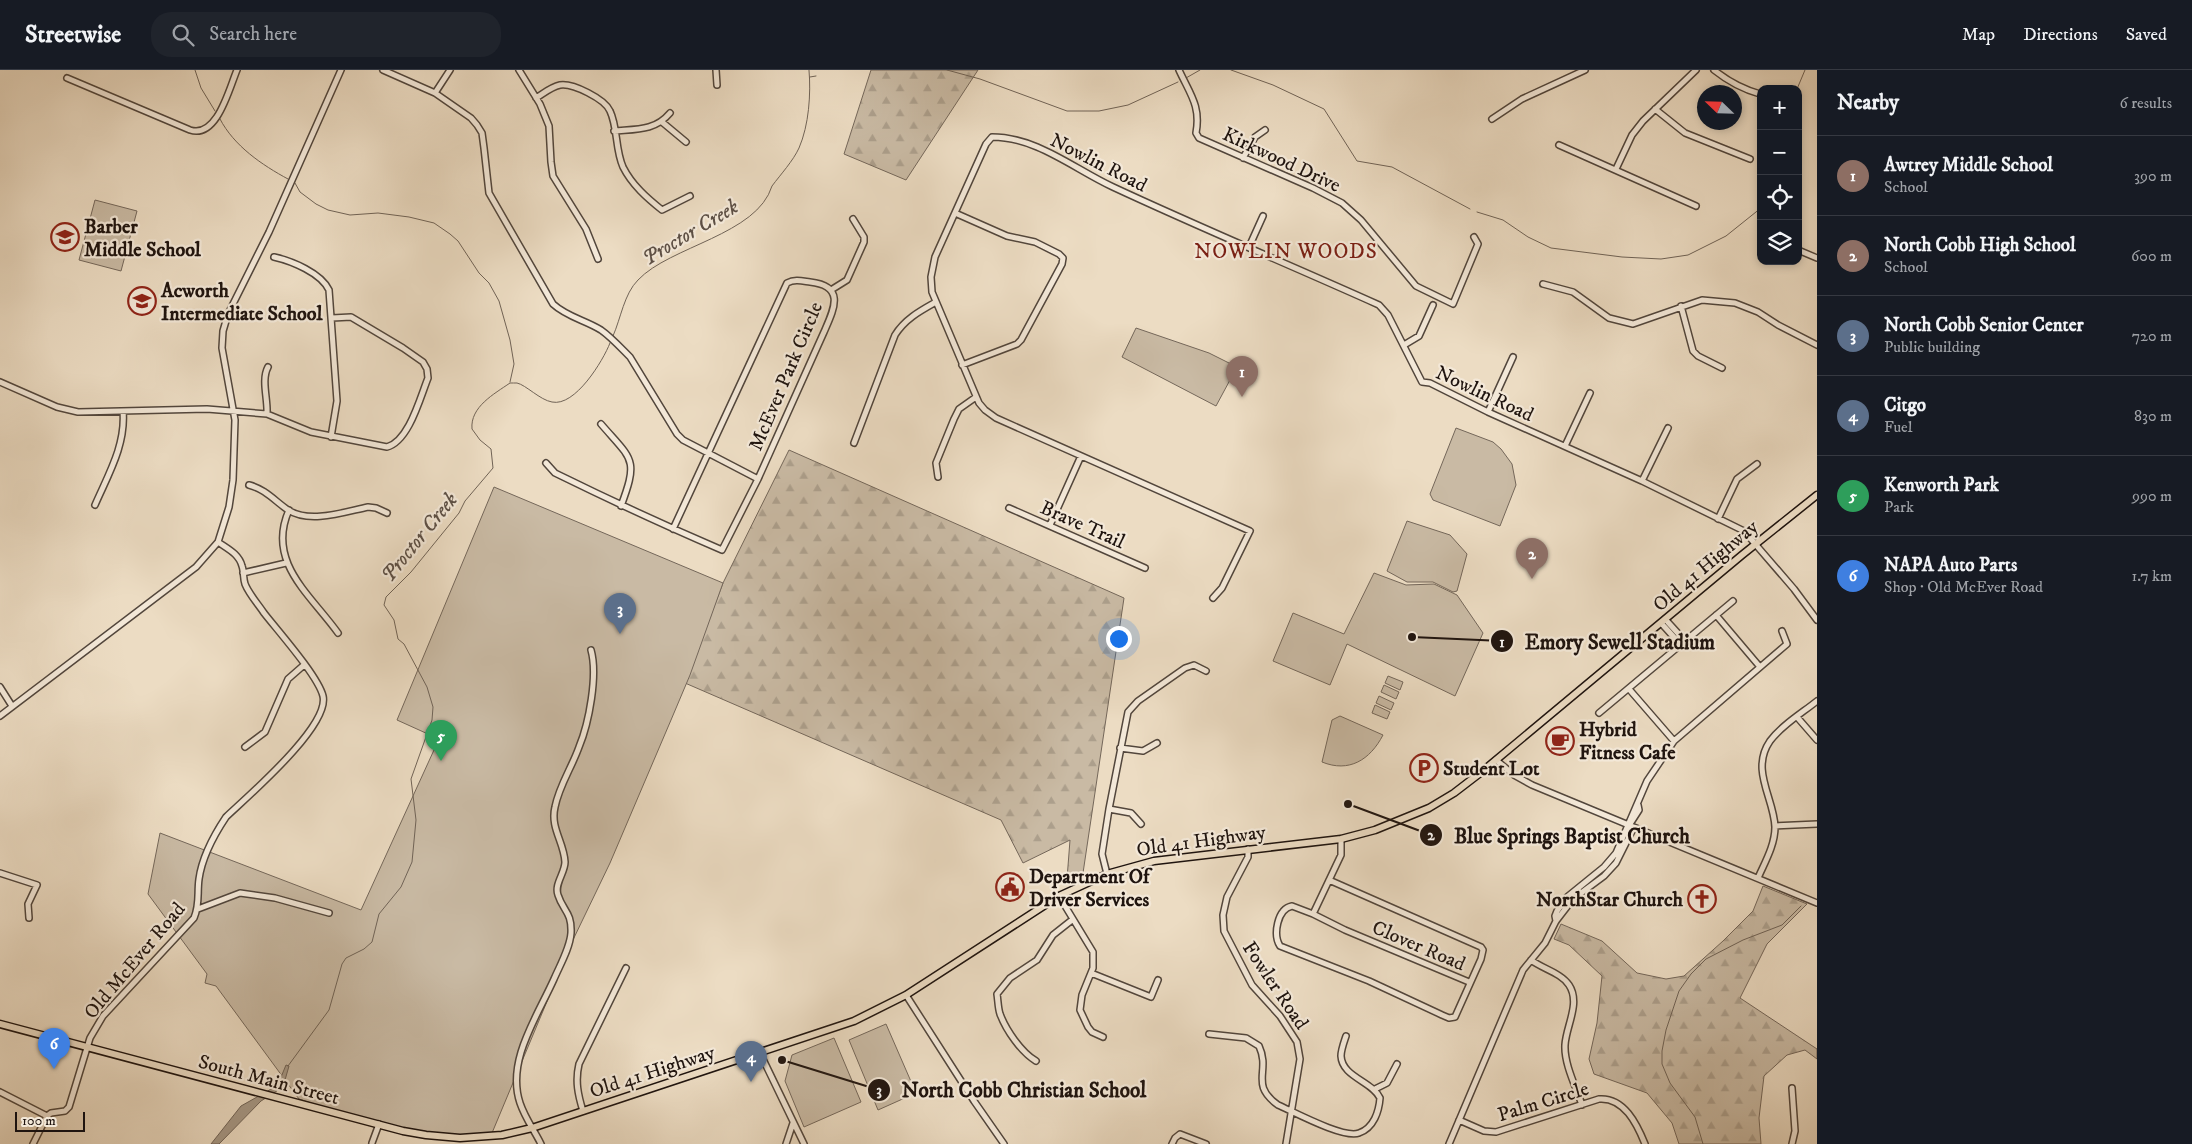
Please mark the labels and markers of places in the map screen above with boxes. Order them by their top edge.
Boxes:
place label: Barber Middle School [84,215,202,263]
school or university icon: Barber Middle School [50,222,80,252]
place label: Acworth Intermediate School [160,279,323,327]
school or university icon: Acworth Intermediate School [127,286,157,316]
pin: 1 [1226,356,1258,397]
pin: 2 [1516,538,1548,579]
pin: 3 [604,593,636,634]
callout: Emory Sewell Stadium [1490,623,1725,659]
place label: Hybrid Fitness Cafe [1579,718,1676,766]
pin: 5 [425,720,457,761]
cafe icon: Hybrid Fitness Cafe [1545,726,1575,756]
parking icon: Student Lot [1409,753,1439,783]
place label: Student Lot [1443,757,1540,782]
callout: Blue Springs Baptist Church [1419,817,1700,853]
place label: Department Of Driver Services [1029,865,1153,913]
public building icon: Department Of Driver Services [995,872,1025,902]
church icon: NorthStar Church [1687,884,1717,914]
place label: NorthStar Church [1536,888,1683,913]
pin: 6 [38,1028,70,1069]
pin: 4 [735,1041,767,1082]
callout: North Cobb Christian School [867,1072,1156,1108]

